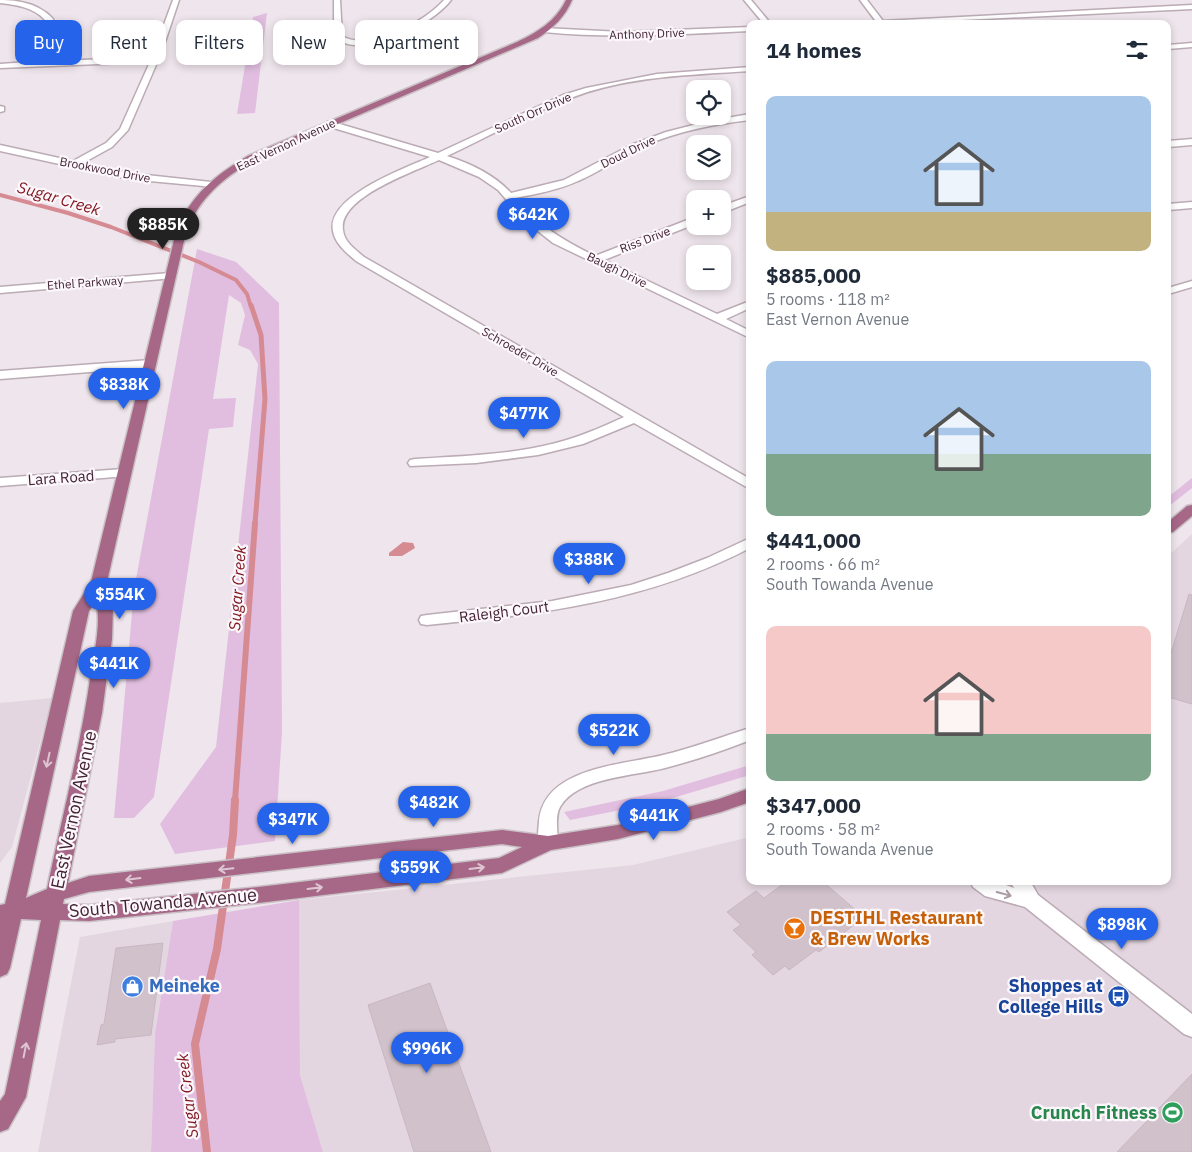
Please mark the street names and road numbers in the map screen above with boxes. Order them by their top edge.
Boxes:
street label: Anthony Drive [609,25,685,42]
street label: South Orr Drive [492,89,574,136]
street label: East Vernon Avenue [234,115,338,174]
street label: Doud Drive [598,132,658,171]
street label: Brookwood Drive [58,153,152,186]
street label: Riss Drive [617,223,673,256]
street label: Baugh Drive [585,249,650,291]
street label: Ethel Parkway [46,272,124,293]
street label: Schroeder Drive [479,324,562,380]
street label: Lara Road [27,466,95,489]
street label: Raleigh Court [458,597,550,626]
street label: East Vernon Avenue [46,729,102,891]
street label: South Towanda Avenue [68,883,258,922]

